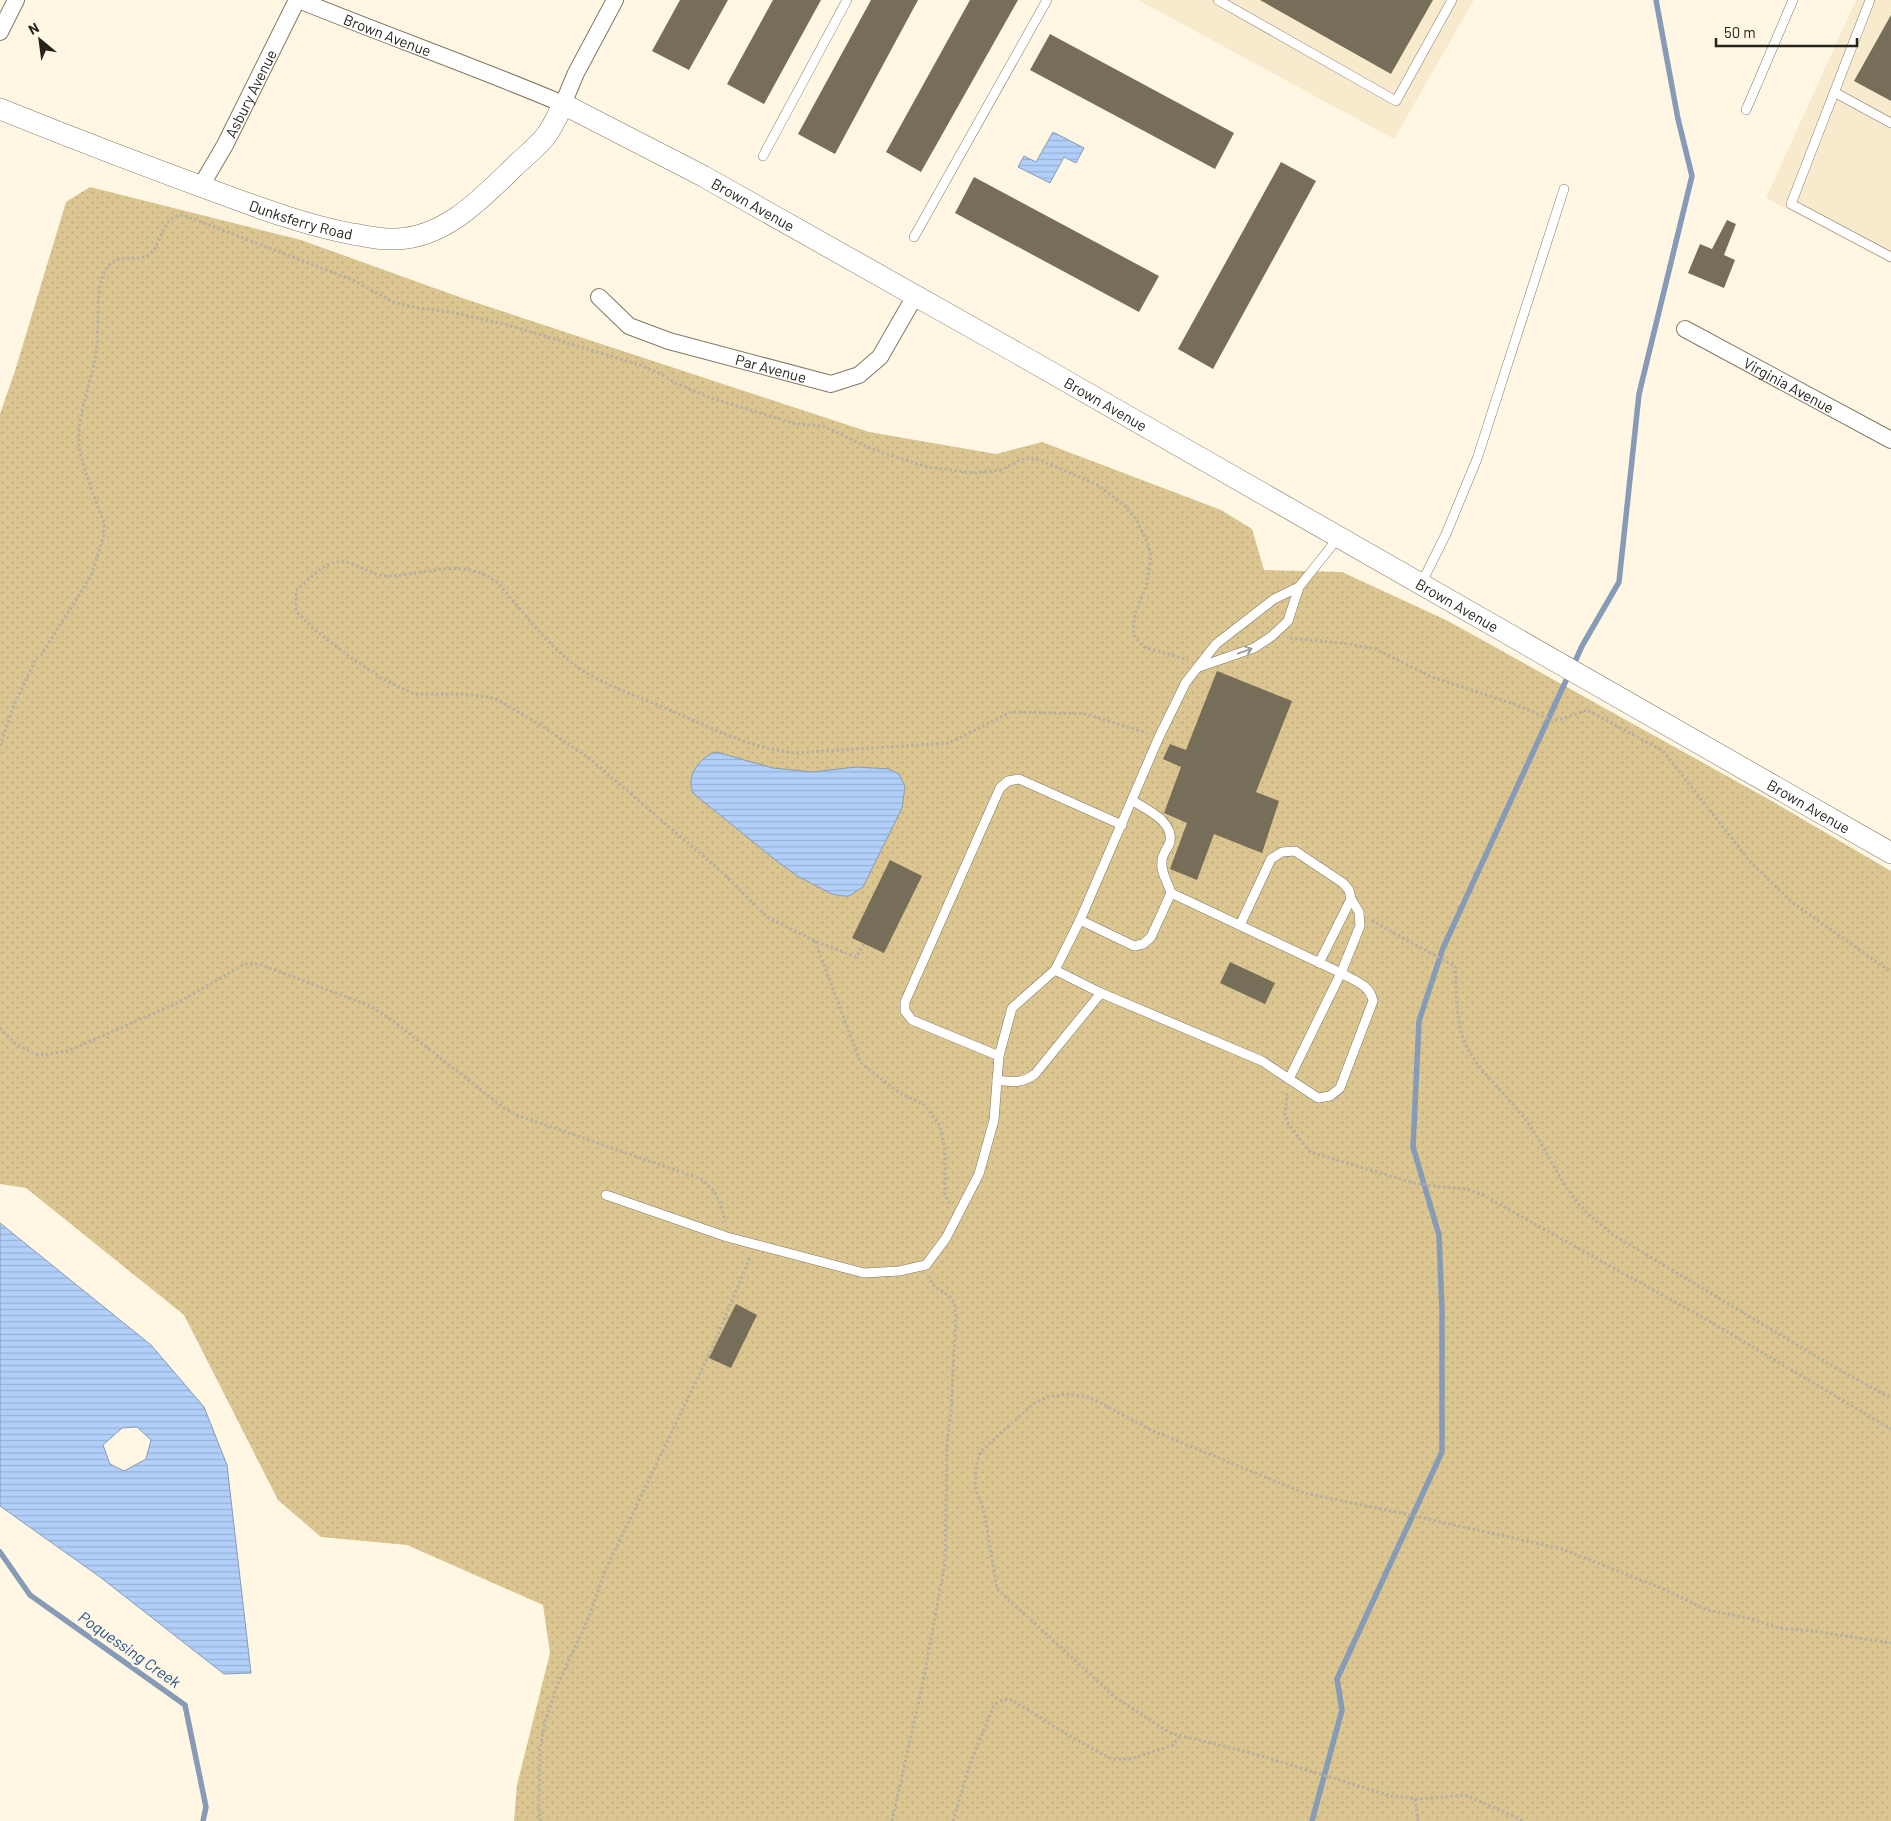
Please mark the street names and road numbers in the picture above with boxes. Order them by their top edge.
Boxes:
street label: Brown Avenue [341,10,434,60]
street label: Asbury Avenue [221,46,280,141]
street label: Brown Avenue [709,174,798,235]
street label: Dunksferry Road [247,196,354,243]
street label: Par Avenue [734,350,808,386]
street label: Virginia Avenue [1741,353,1837,417]
street label: Brown Avenue [1061,373,1150,435]
street label: Brown Avenue [1413,574,1502,636]
street label: Brown Avenue [1764,775,1853,837]

